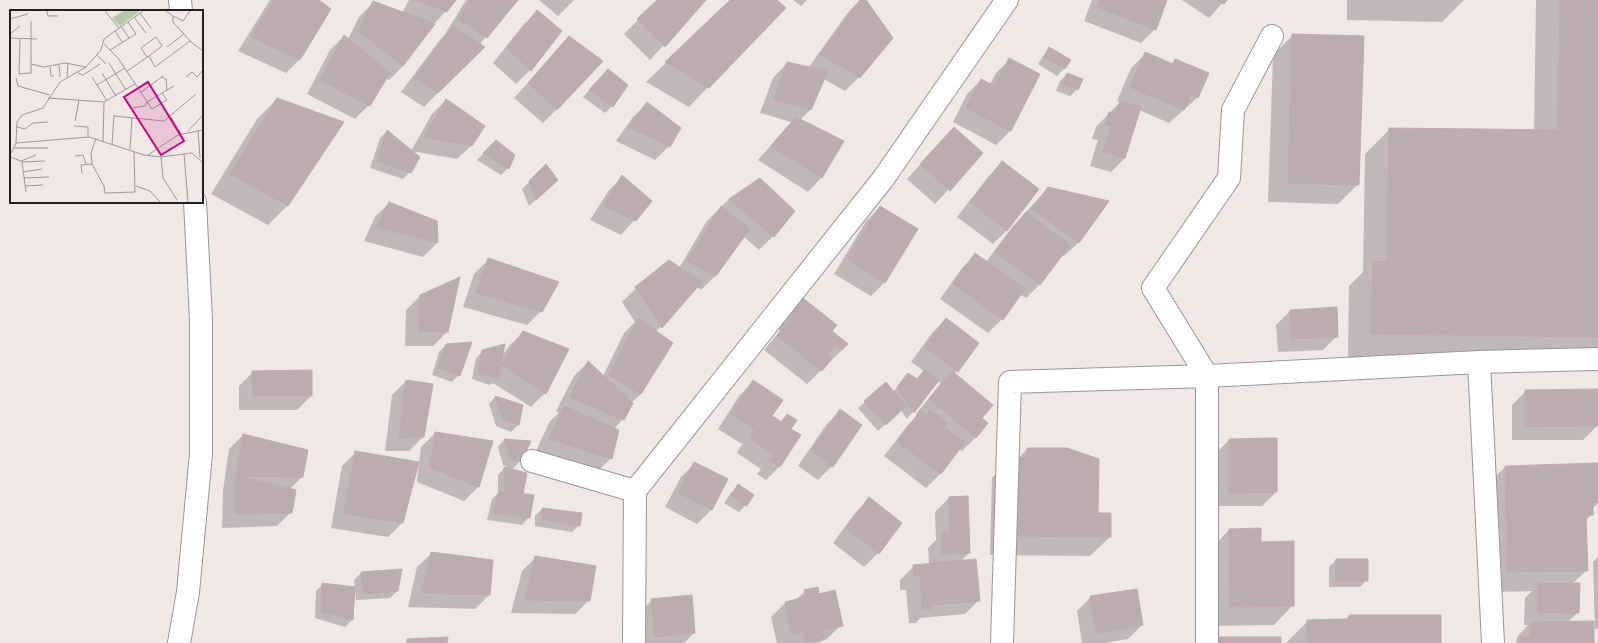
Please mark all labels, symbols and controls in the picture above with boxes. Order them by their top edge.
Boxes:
inset map [10,10,203,203]

